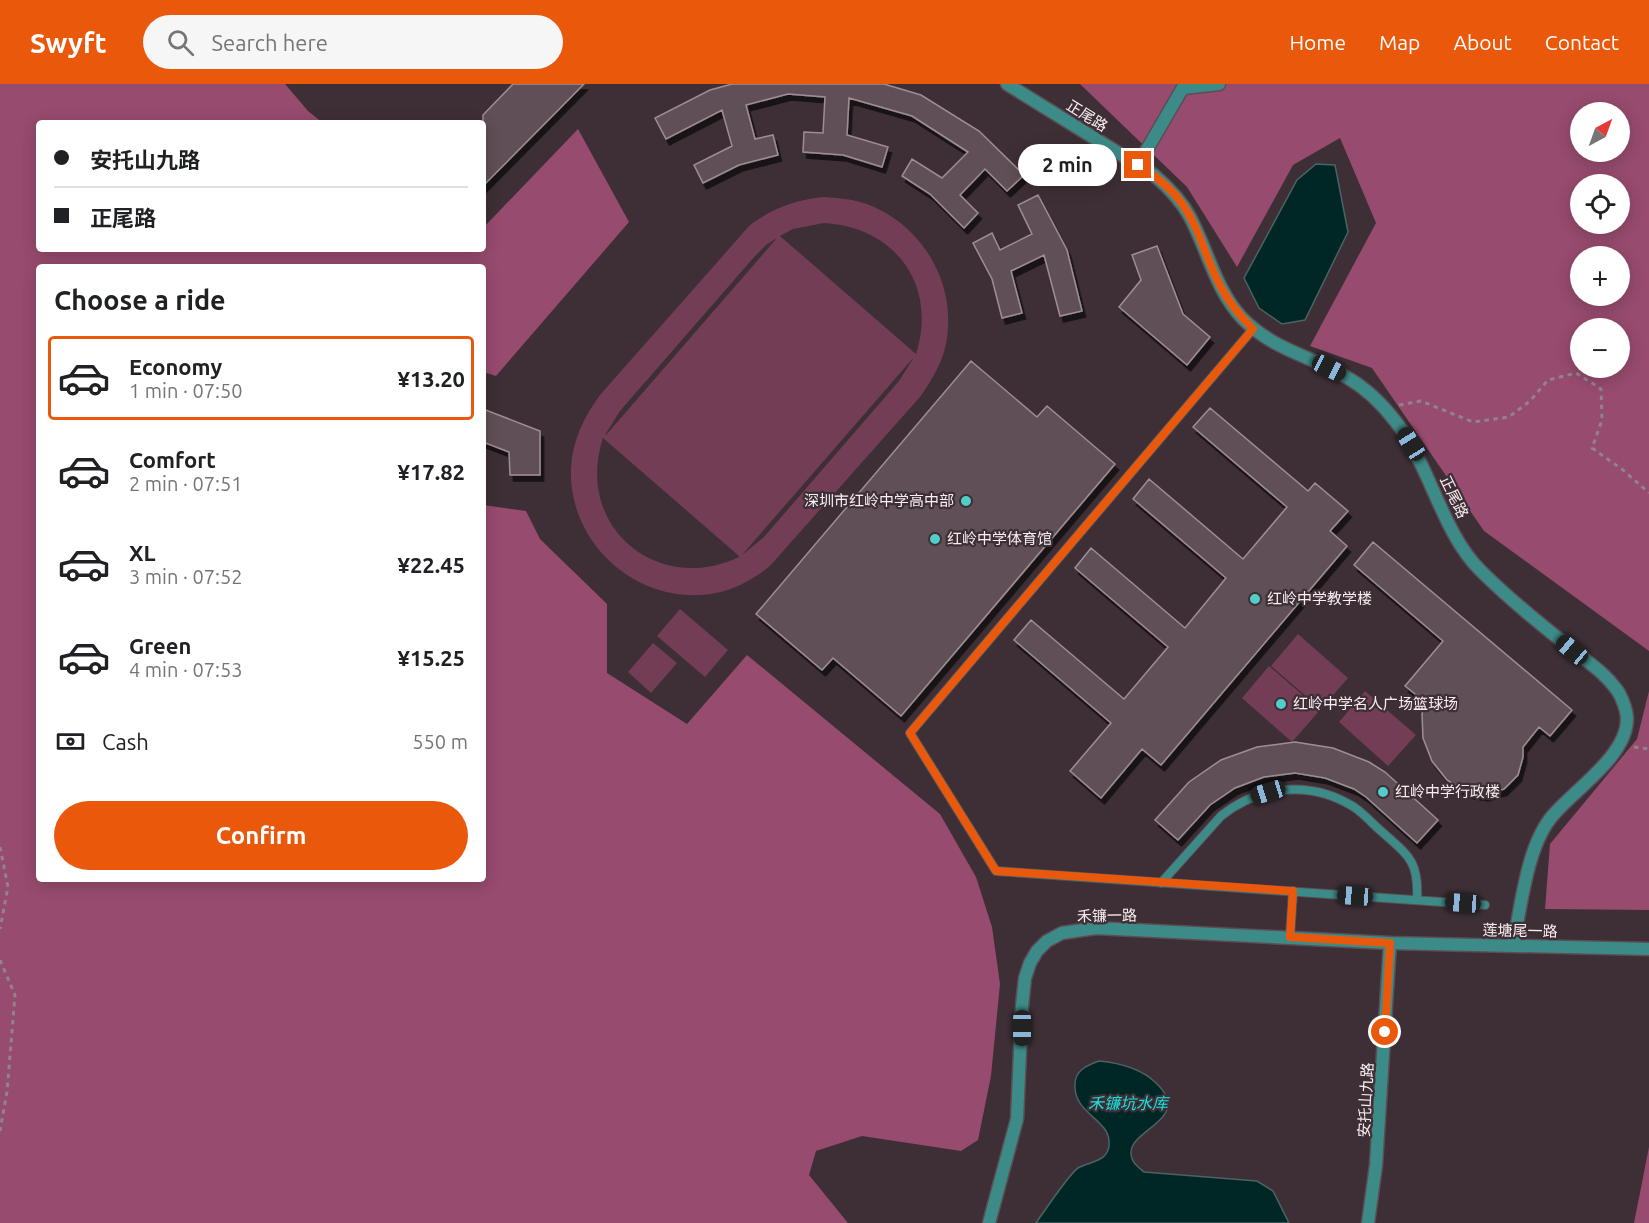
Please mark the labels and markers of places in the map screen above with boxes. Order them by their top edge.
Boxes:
place label: 深圳市红岭中学高中部 [804,492,954,509]
marker: 深圳市红岭中学高中部 [959,494,973,508]
place label: 红岭中学体育馆 [947,530,1052,547]
marker: 红岭中学体育馆 [928,532,942,546]
place label: 红岭中学教学楼 [1267,590,1372,607]
marker: 红岭中学教学楼 [1248,592,1262,606]
place label: 红岭中学名人广场篮球场 [1293,695,1458,712]
marker: 红岭中学名人广场篮球场 [1274,697,1288,711]
place label: 红岭中学行政楼 [1395,783,1500,800]
marker: 红岭中学行政楼 [1376,785,1390,799]

